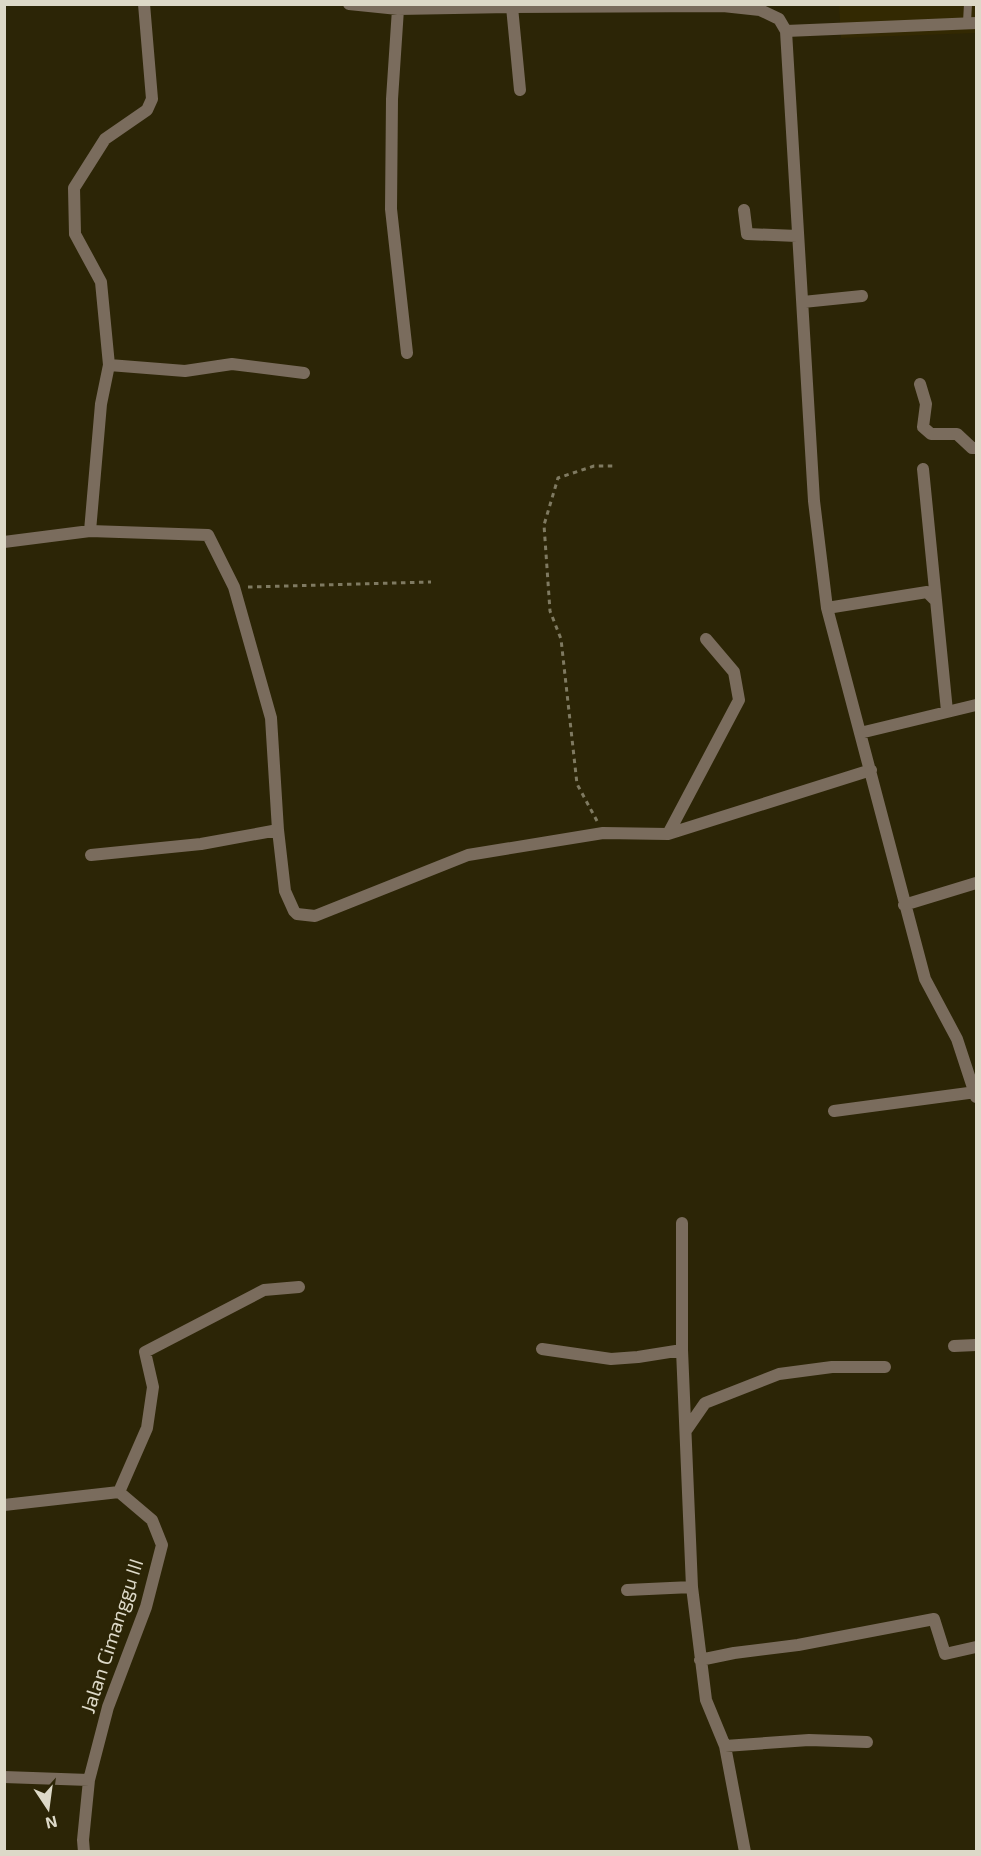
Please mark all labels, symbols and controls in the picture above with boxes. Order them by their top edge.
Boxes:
street label: Jalan Cimanggu III [75,1555,147,1716]
north arrow [18,1778,78,1838]
text: N [44,1813,59,1834]

